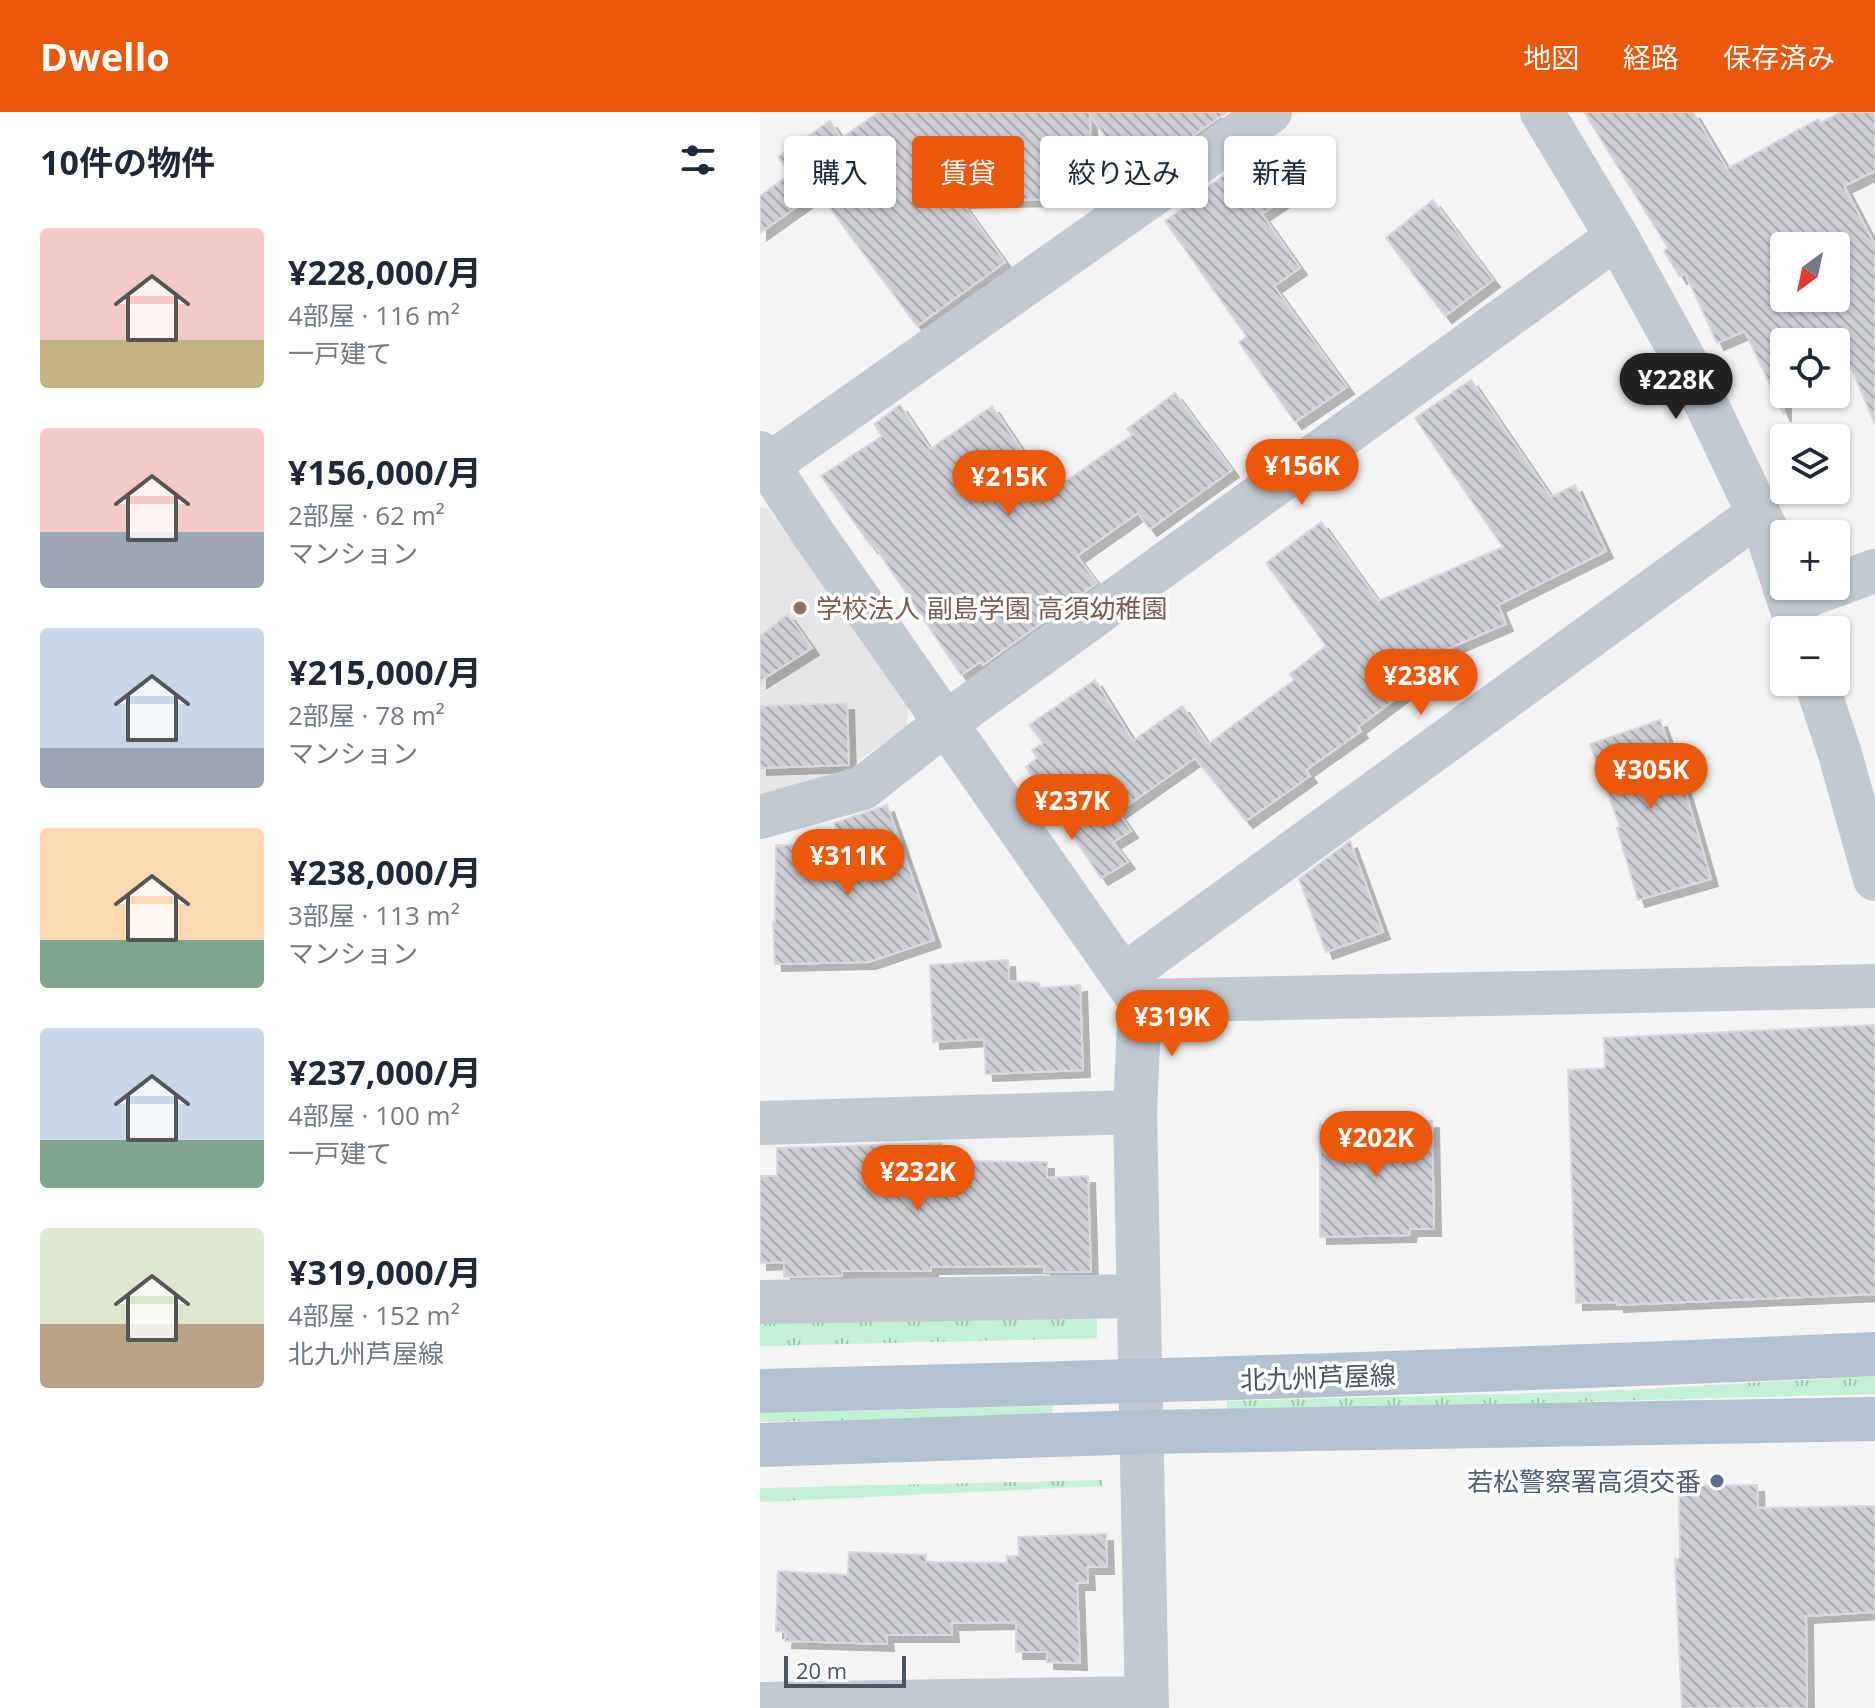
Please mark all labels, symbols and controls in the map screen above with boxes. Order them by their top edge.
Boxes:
text: Dwello [40,30,170,82]
text: 地図 [1523,38,1579,76]
text: 経路 [1623,38,1679,76]
text: 保存済み [1723,38,1835,76]
chip: 購入 [784,136,896,208]
chip: 賃貸 [912,136,1024,208]
chip: 絞り込み [1040,136,1208,208]
chip: 新着 [1224,136,1336,208]
icon: filters [676,138,720,182]
text: 10件の物件 [40,139,215,185]
north arrow [1770,232,1850,312]
map controls [1770,232,1850,696]
text: ¥228,000/月 [288,249,482,295]
icon: home [104,260,200,356]
text: 4部屋 · 116 m² [288,297,460,333]
button: locate [1770,328,1850,408]
text: 一戸建て [288,335,392,371]
pin: ¥228K [1620,353,1732,421]
text: ¥228K [1638,361,1714,397]
button: layers [1770,424,1850,504]
pin: ¥156K [1246,439,1358,507]
text: ¥156K [1264,447,1340,483]
text: ¥156,000/月 [288,449,482,495]
pin: ¥215K [953,450,1065,518]
text: ¥215K [971,458,1047,494]
icon: home [104,460,200,556]
text: 2部屋 · 62 m² [288,497,445,533]
button: + [1770,520,1850,600]
text: マンション [288,535,418,571]
place label: 学校法人 副島学園 高須幼稚園 [816,590,1168,626]
marker: 学校法人 副島学園 高須幼稚園 [791,599,809,617]
button: − [1770,616,1850,696]
text: ¥215,000/月 [288,649,482,695]
pin: ¥238K [1365,649,1477,717]
text: ¥238K [1383,657,1459,693]
icon: home [104,660,200,756]
text: 2部屋 · 78 m² [288,697,445,733]
text: マンション [288,735,418,771]
pin: ¥305K [1595,743,1707,811]
text: ¥305K [1613,751,1689,787]
pin: ¥237K [1016,774,1128,842]
text: ¥237K [1034,782,1110,818]
pin: ¥311K [792,829,904,897]
text: ¥311K [810,837,886,873]
text: ¥238,000/月 [288,849,482,895]
icon: home [104,860,200,956]
text: 3部屋 · 113 m² [288,897,460,933]
text: マンション [288,935,418,971]
pin: ¥319K [1116,990,1228,1058]
text: ¥319K [1134,998,1210,1034]
text: ¥237,000/月 [288,1049,482,1095]
icon: home [104,1060,200,1156]
text: 4部屋 · 100 m² [288,1097,460,1133]
pin: ¥202K [1320,1111,1432,1179]
text: ¥202K [1338,1119,1414,1155]
text: 一戸建て [288,1135,392,1171]
pin: ¥232K [862,1145,974,1213]
text: ¥232K [880,1153,956,1189]
text: ¥319,000/月 [288,1249,482,1295]
icon: home [104,1260,200,1356]
text: 4部屋 · 152 m² [288,1297,460,1333]
text: 北九州芦屋線 [288,1335,444,1371]
street label: 北九州芦屋線 [1239,1356,1397,1398]
place label: 若松警察署高須交番 [1467,1463,1701,1499]
marker: 若松警察署高須交番 [1708,1472,1726,1490]
scale bar [784,1652,906,1688]
text: 20 m [796,1655,847,1685]

